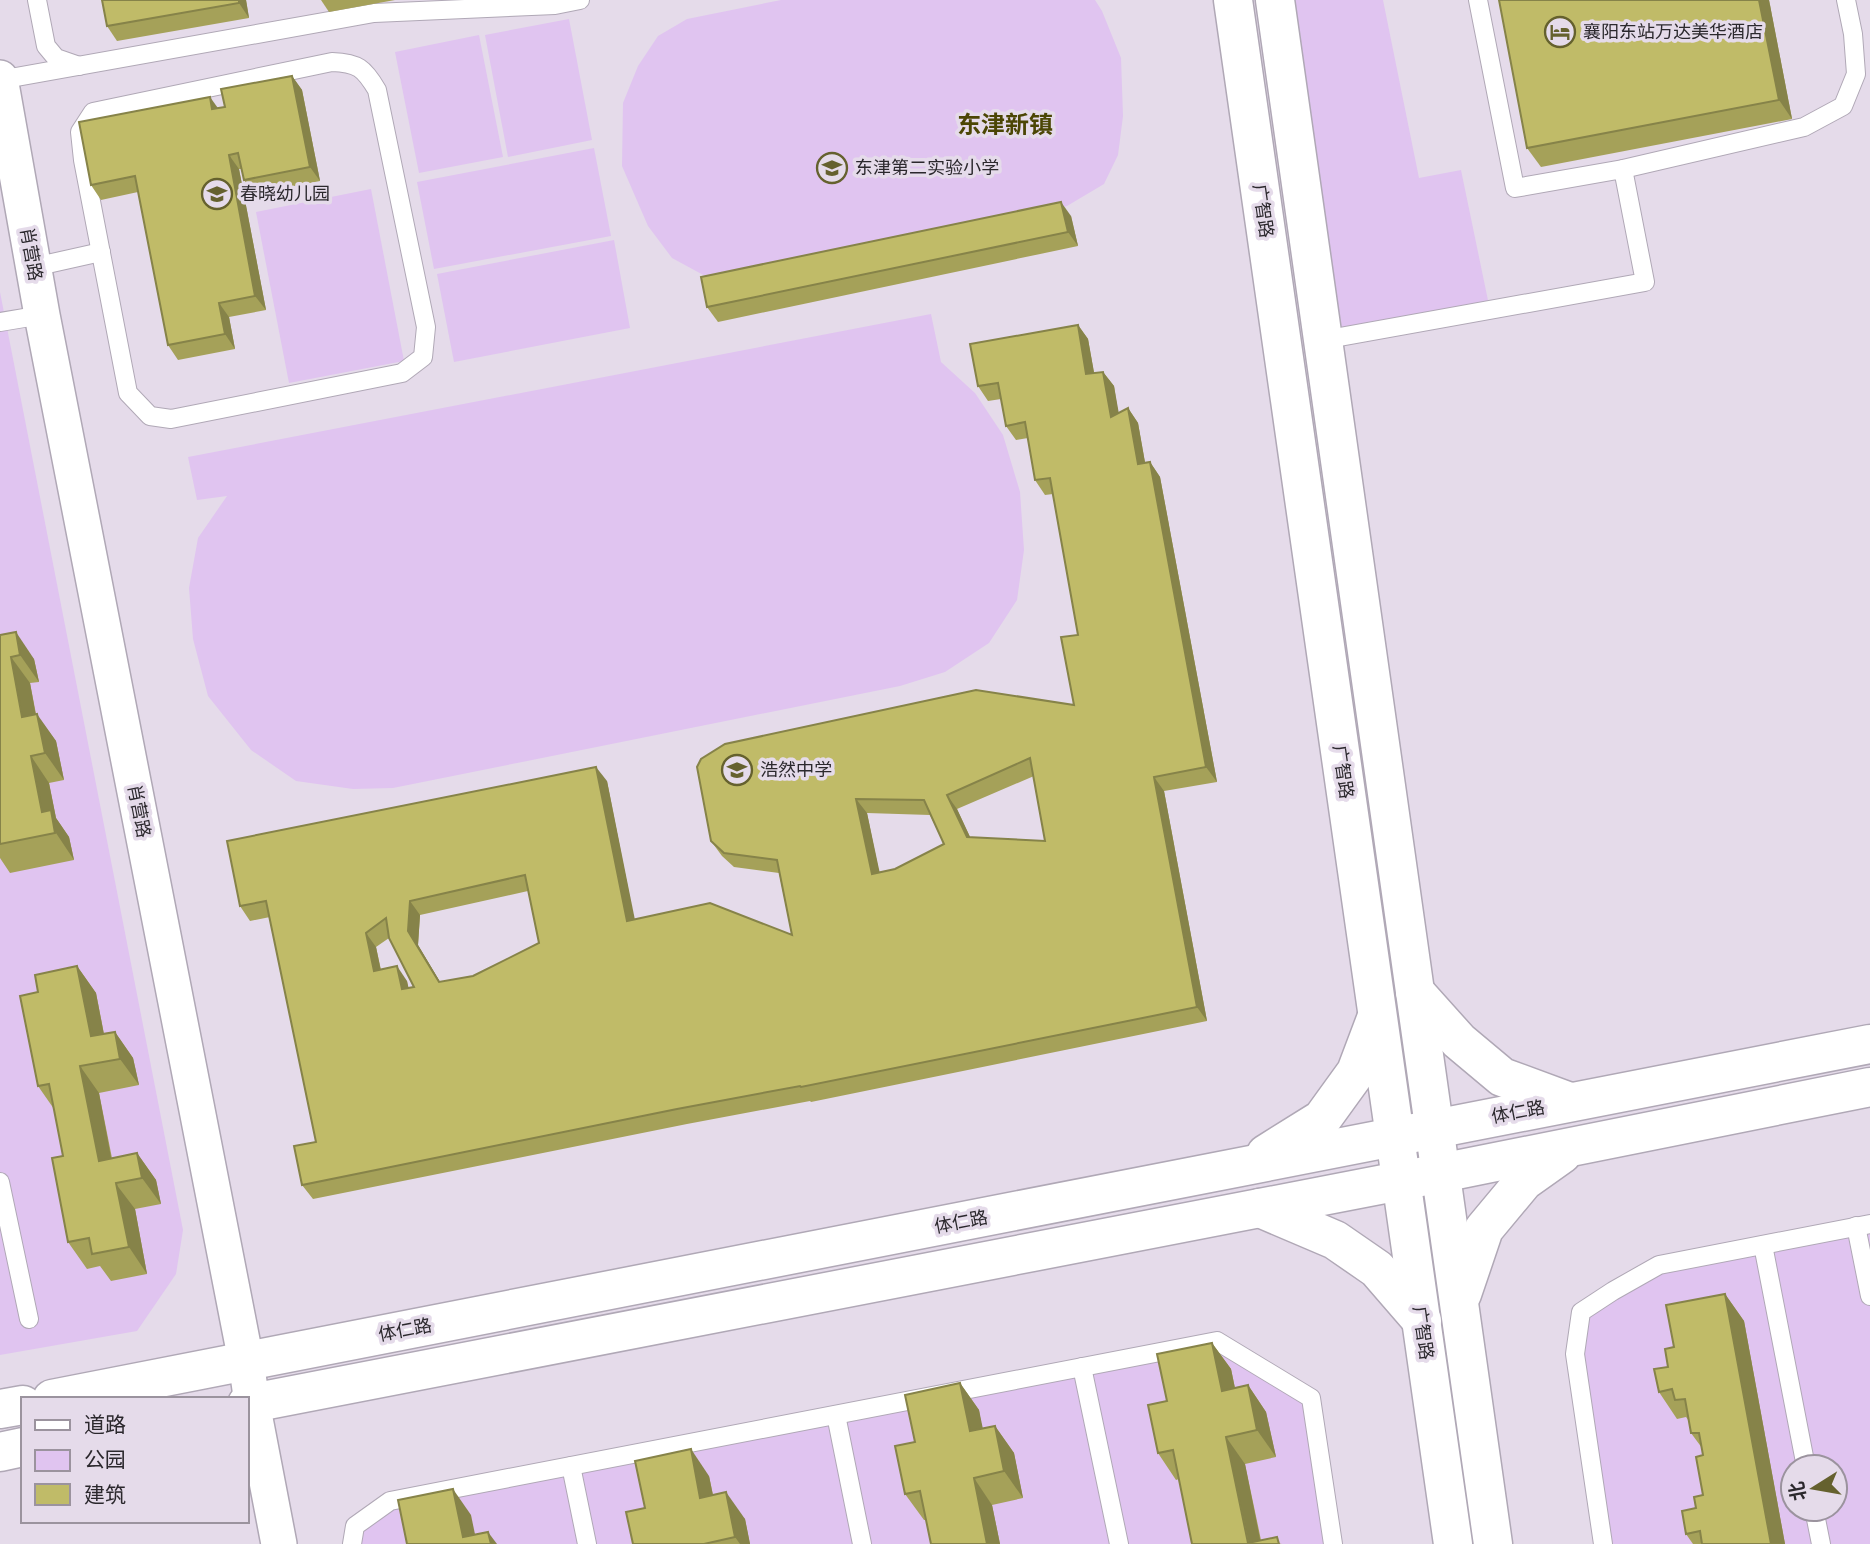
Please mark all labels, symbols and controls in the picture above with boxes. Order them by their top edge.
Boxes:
hotel icon: 襄阳东站万达美华酒店 [1543,15,1577,49]
place label: 襄阳东站万达美华酒店 [1583,22,1763,42]
district label: 东津新镇 [957,111,1053,138]
school or university icon: 东津第二实验小学 [815,151,849,185]
place label: 东津第二实验小学 [855,158,999,178]
school or university icon: 春晓幼儿园 [200,177,234,211]
street label: 广智路 [1249,183,1277,239]
place label: 春晓幼儿园 [240,184,330,204]
street label: 肖营路 [16,226,46,282]
street label: 广智路 [1329,744,1357,800]
school or university icon: 浩然中学 [720,753,754,787]
place label: 浩然中学 [760,760,832,780]
street label: 肖营路 [124,783,154,839]
street label: 体仁路 [1490,1097,1546,1127]
street label: 体仁路 [933,1207,989,1237]
street label: 广智路 [1409,1305,1437,1361]
street label: 体仁路 [377,1315,433,1345]
legend [21,1397,248,1523]
text: 道路 [84,1413,126,1436]
text: 公园 [84,1448,126,1471]
north arrow [1779,1453,1849,1523]
text: 北 [1786,1480,1810,1502]
text: 建筑 [84,1483,126,1506]

